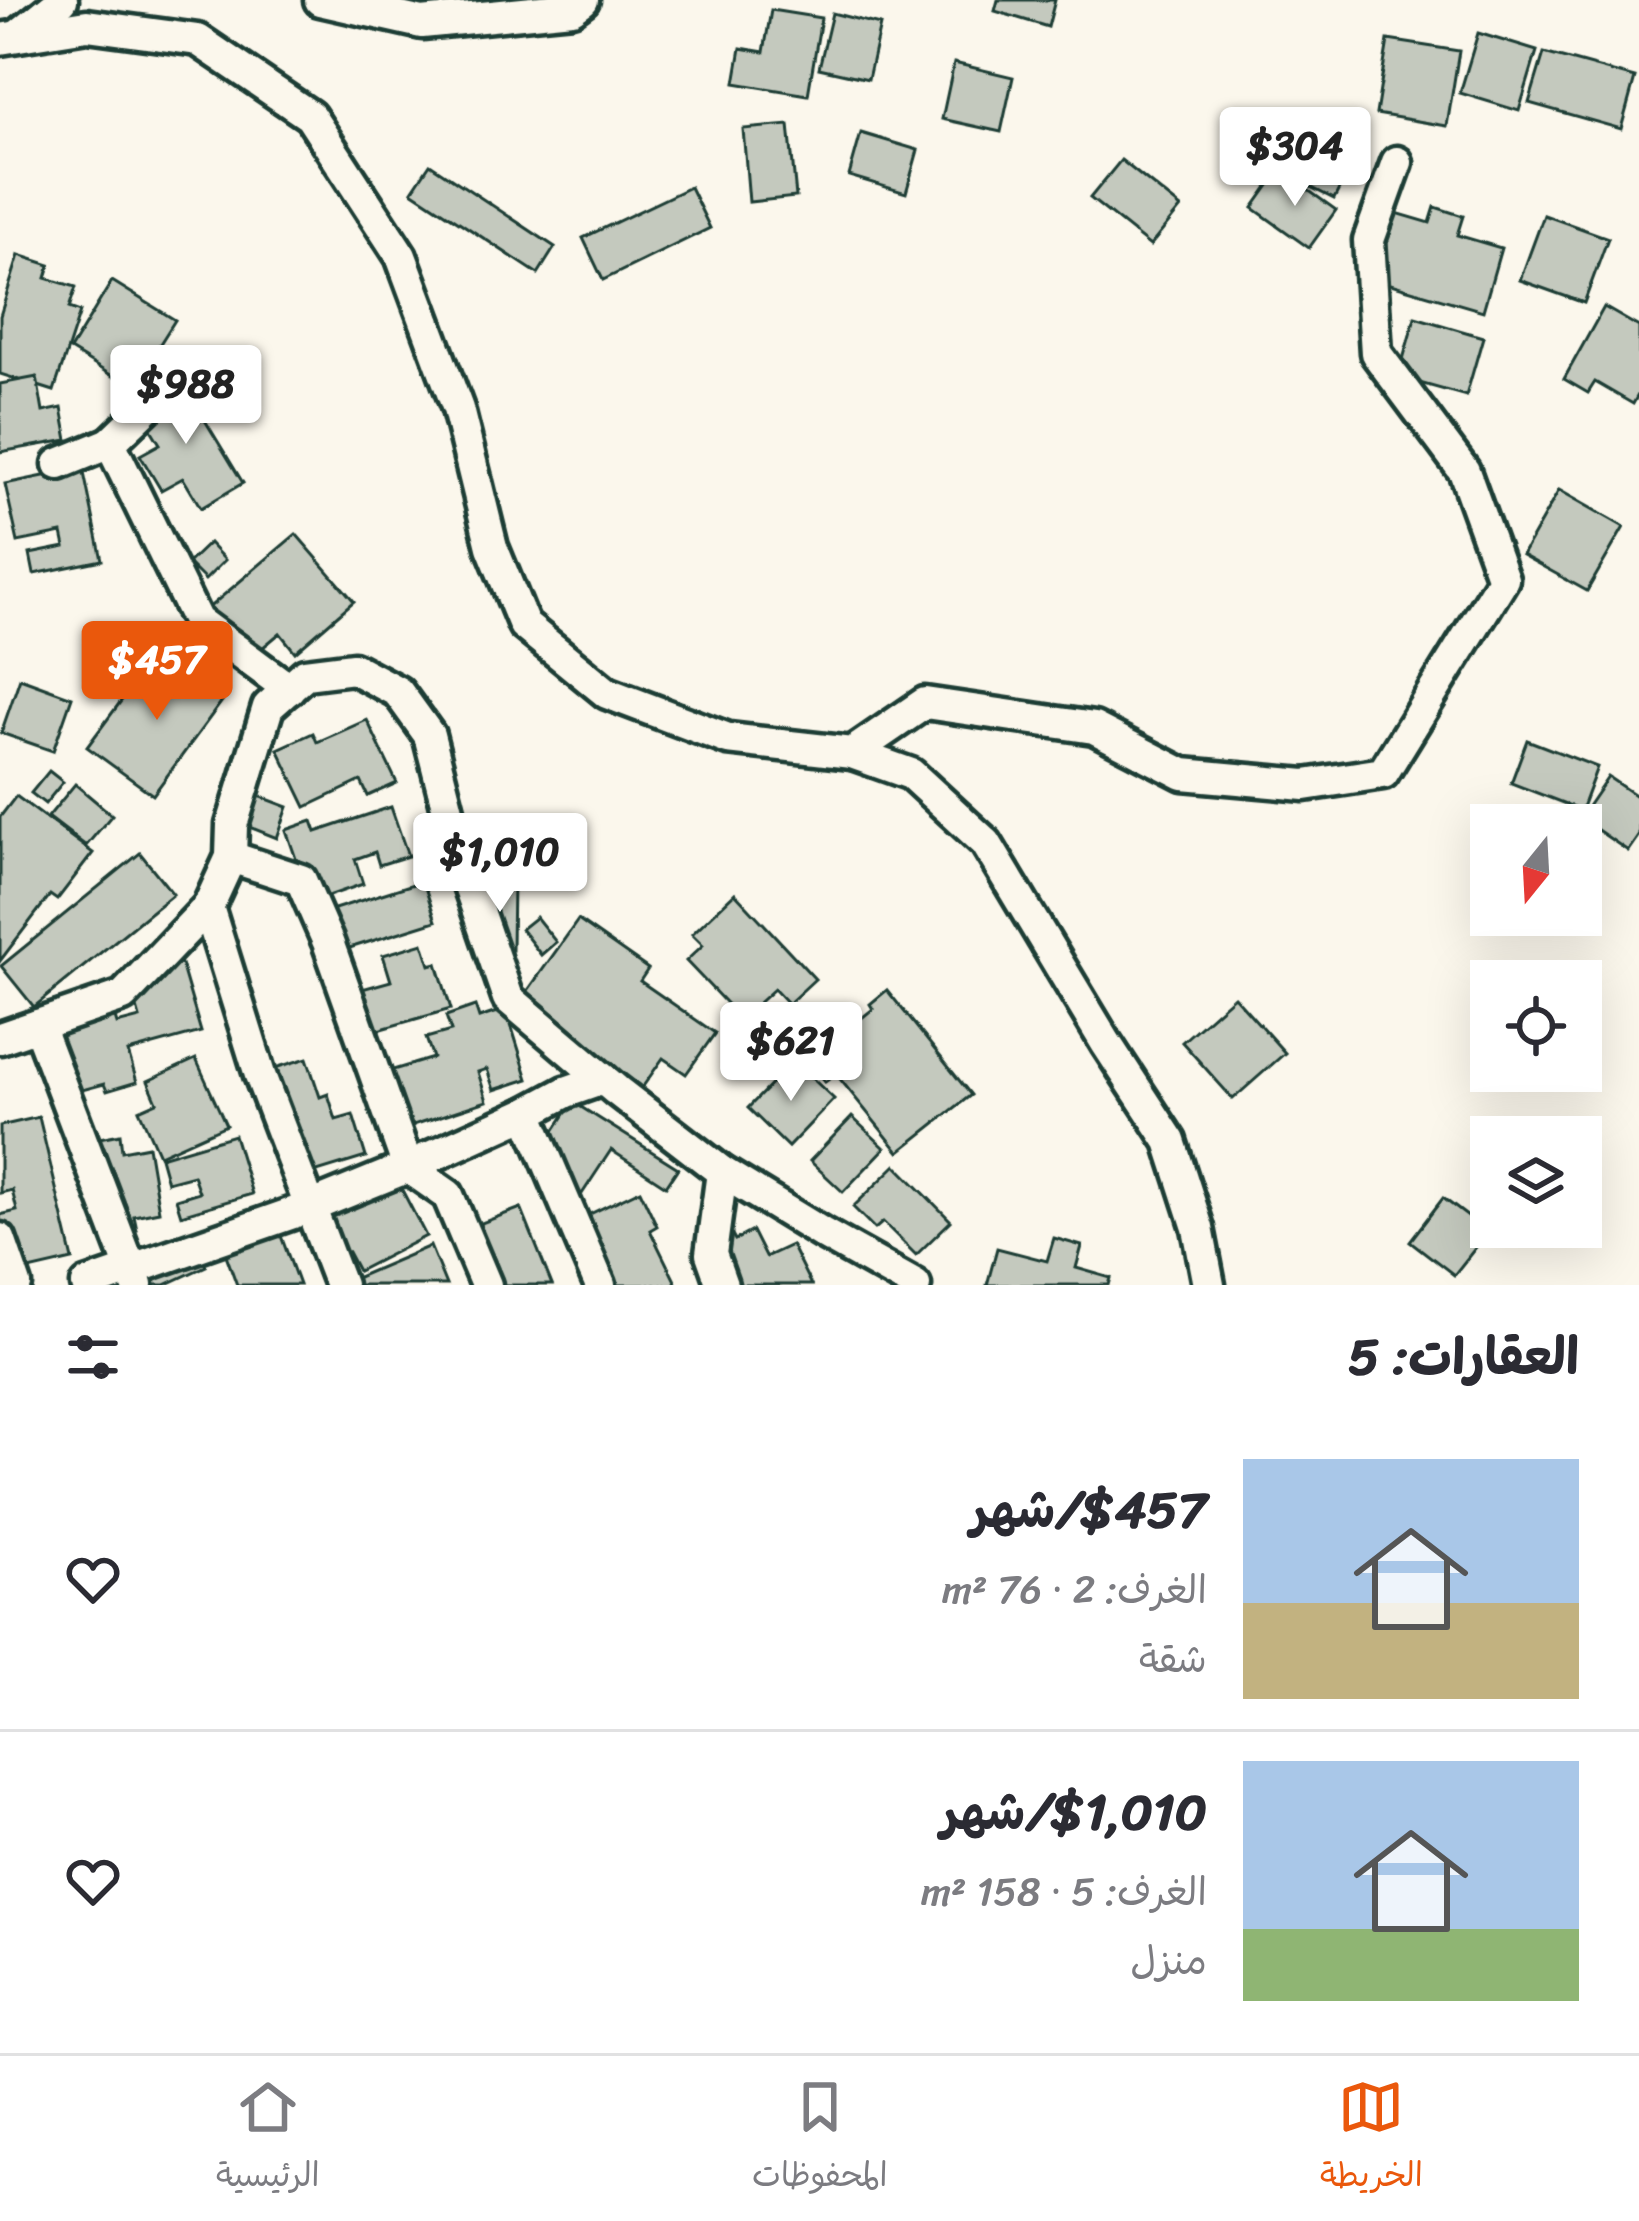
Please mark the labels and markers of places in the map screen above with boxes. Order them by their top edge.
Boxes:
pin: $304 [1224,107,1366,209]
pin: $988 [115,345,257,447]
pin: $457 [86,621,228,723]
pin: $1,010 [402,813,598,915]
pin: $621 [720,1002,862,1104]

